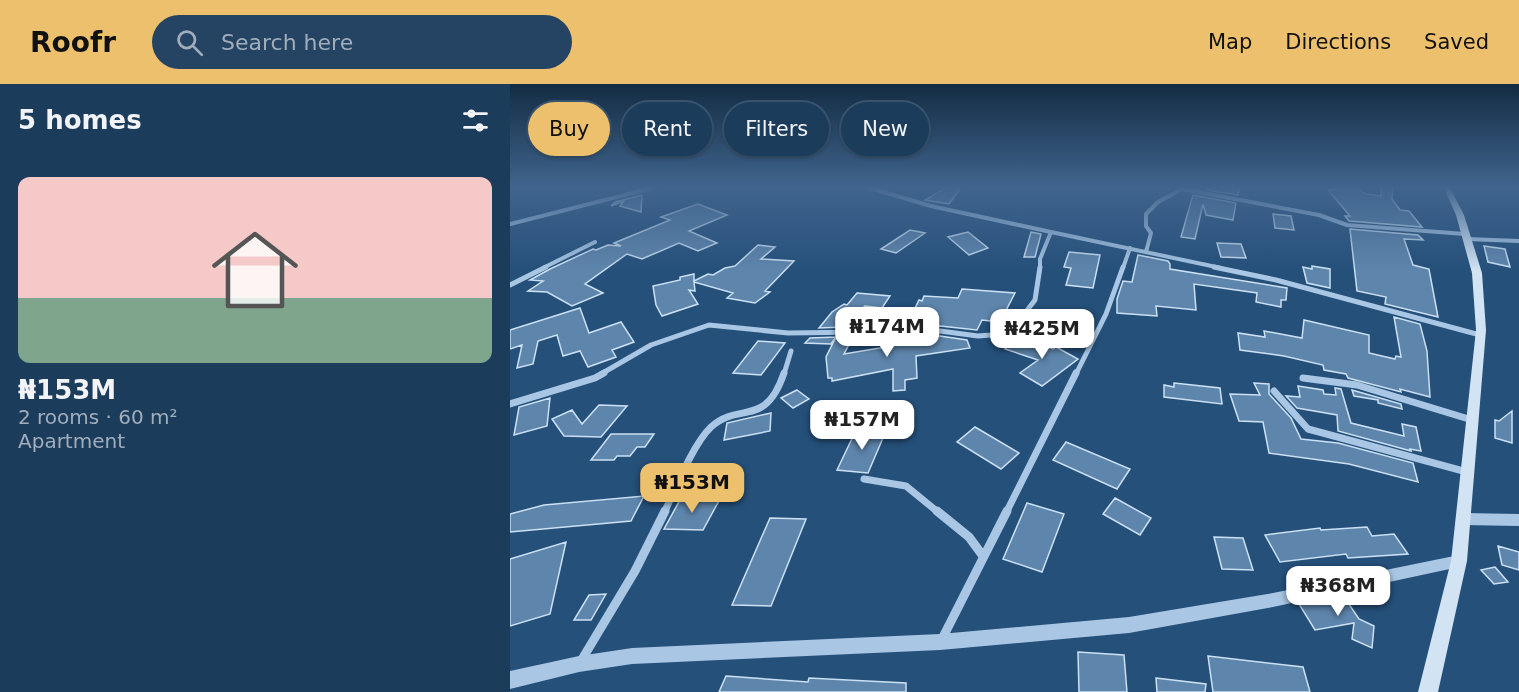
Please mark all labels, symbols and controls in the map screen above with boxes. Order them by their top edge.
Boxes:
search box [152,15,572,69]
text: Roofr [30,26,116,59]
icon: search [173,26,206,59]
text: Search here [221,30,353,55]
text: Map [1208,30,1252,54]
text: Directions [1285,30,1391,54]
text: Saved [1424,30,1489,54]
chip: Buy [528,102,610,156]
chip: Rent [622,102,712,156]
chip: Filters [724,102,829,156]
chip: New [841,102,929,156]
icon: filters [459,104,492,137]
text: 5 homes [18,105,142,135]
icon: home [201,216,309,324]
pin: ₦174M [845,307,929,358]
pin: ₦425M [1000,309,1084,360]
text: ₦174M [849,314,925,338]
text: ₦425M [1004,316,1080,340]
text: ₦153M [18,375,116,405]
pin: ₦157M [820,400,904,451]
text: 2 rooms · 60 m² [18,405,178,429]
text: ₦157M [824,407,900,431]
text: Apartment [18,429,125,453]
pin: ₦153M [650,463,734,514]
text: ₦153M [654,470,730,494]
pin: ₦368M [1296,566,1380,617]
text: ₦368M [1300,573,1376,597]

